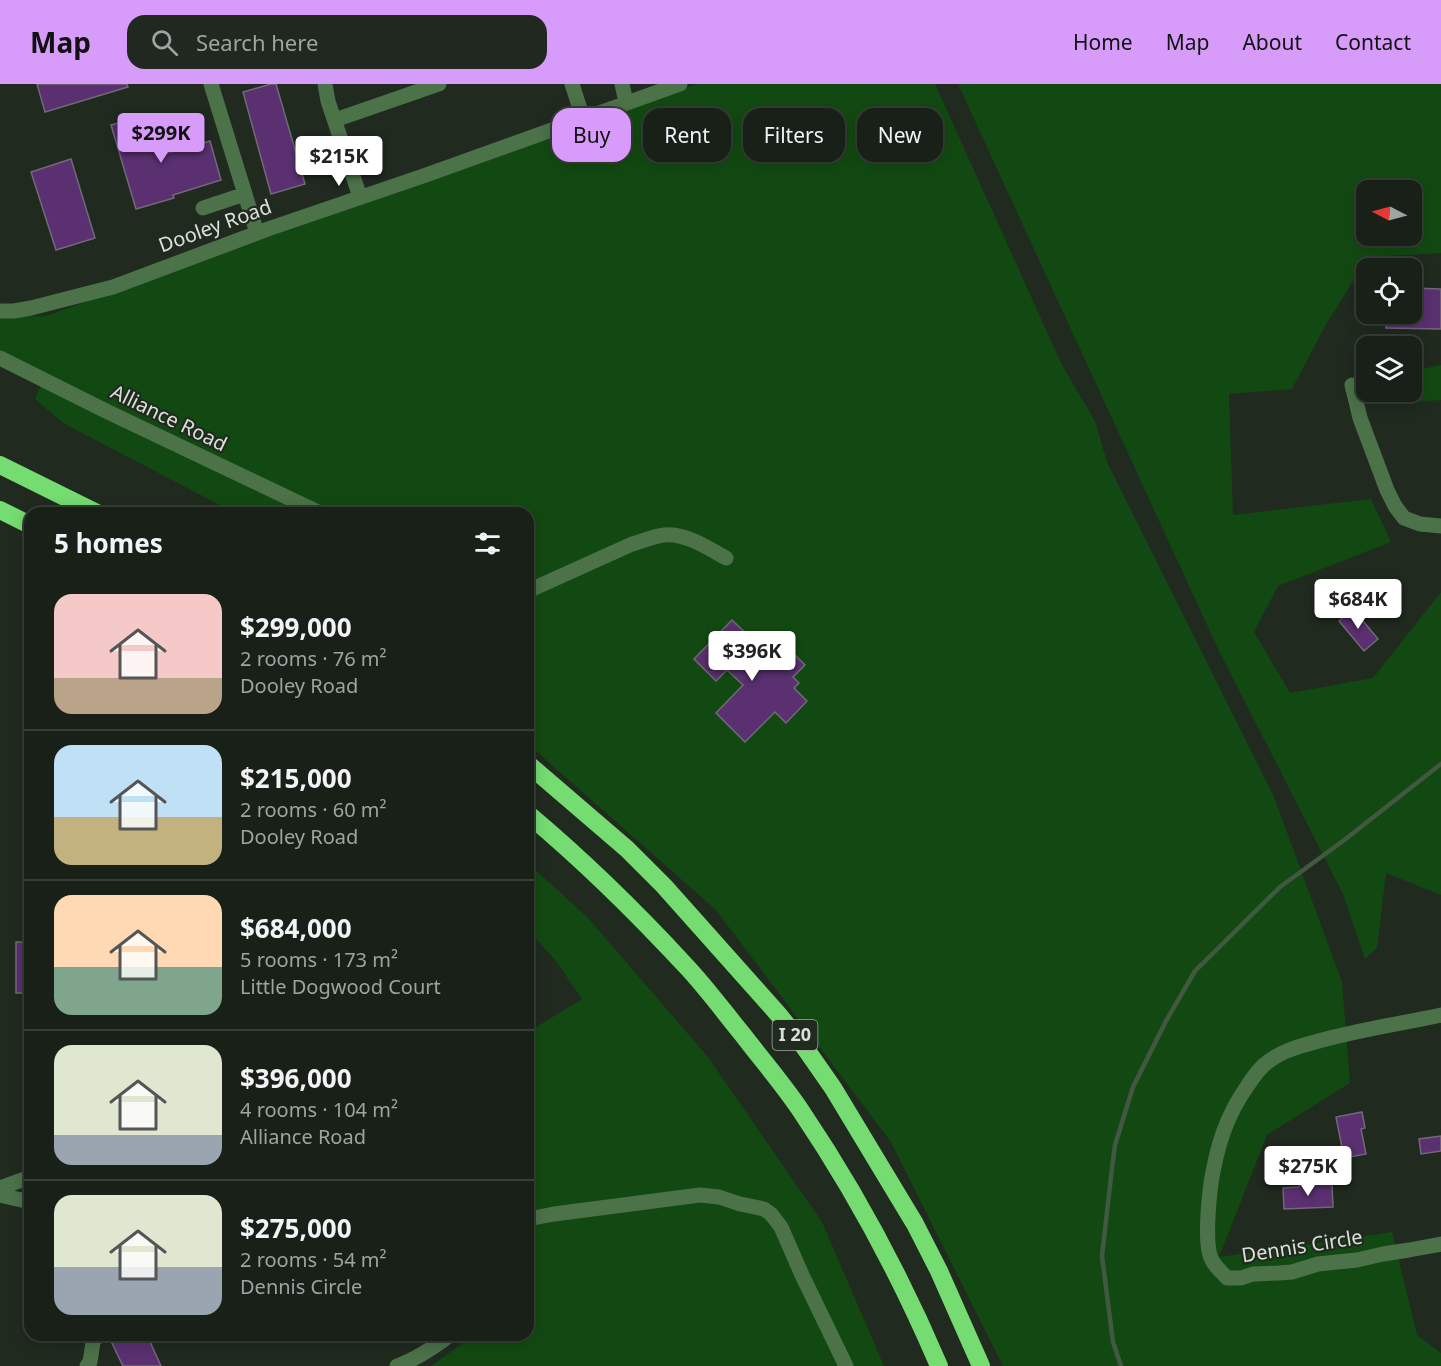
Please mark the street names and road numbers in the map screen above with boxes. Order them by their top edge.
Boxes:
street label: Dooley Road [155,193,275,258]
street label: Alliance Road [107,378,232,457]
road number: I 20 [772,1020,818,1050]
street label: Dennis Circle [1239,1223,1364,1268]

